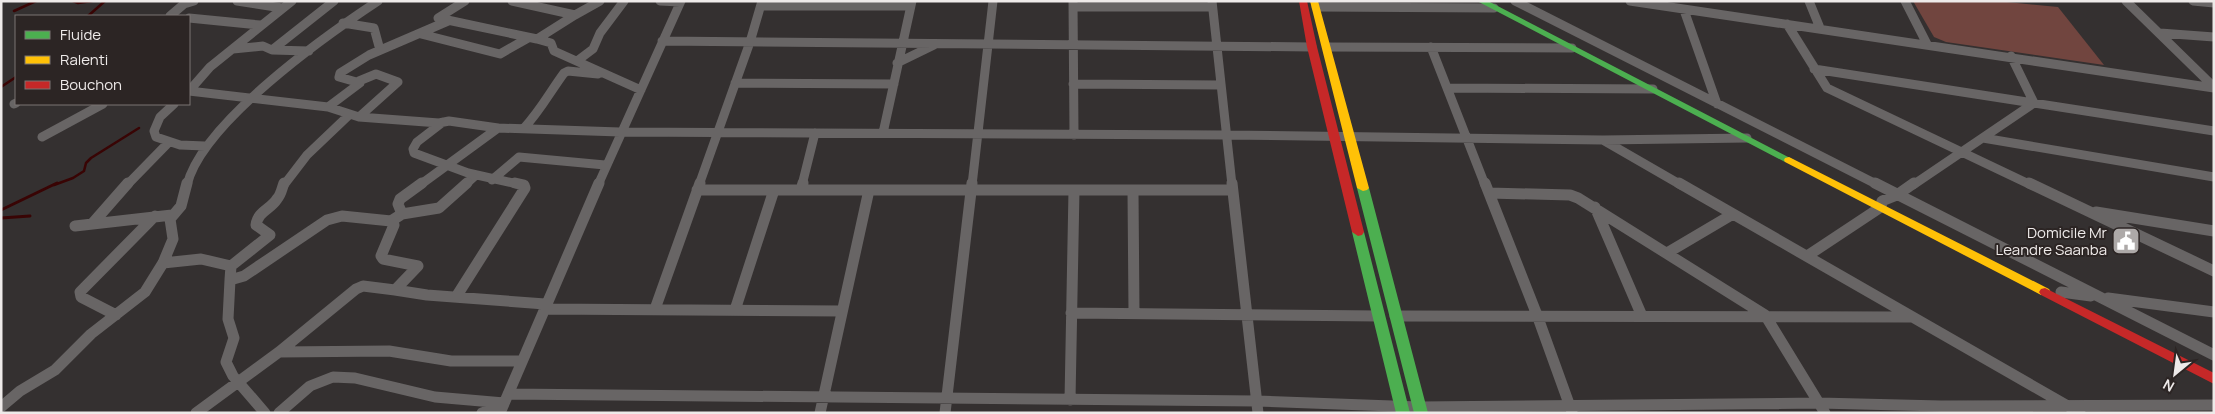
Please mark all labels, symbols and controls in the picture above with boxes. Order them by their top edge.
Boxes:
legend [15,15,190,105]
text: Fluide [60,24,101,45]
text: Ralenti [60,49,108,70]
text: Bouchon [60,74,122,95]
place label: Domicile Mr Leandre Saanba [1996,222,2108,260]
public building icon: Domicile Mr Leandre Saanba [2111,226,2141,256]
north arrow [2150,349,2200,399]
text: N [2159,375,2177,397]

